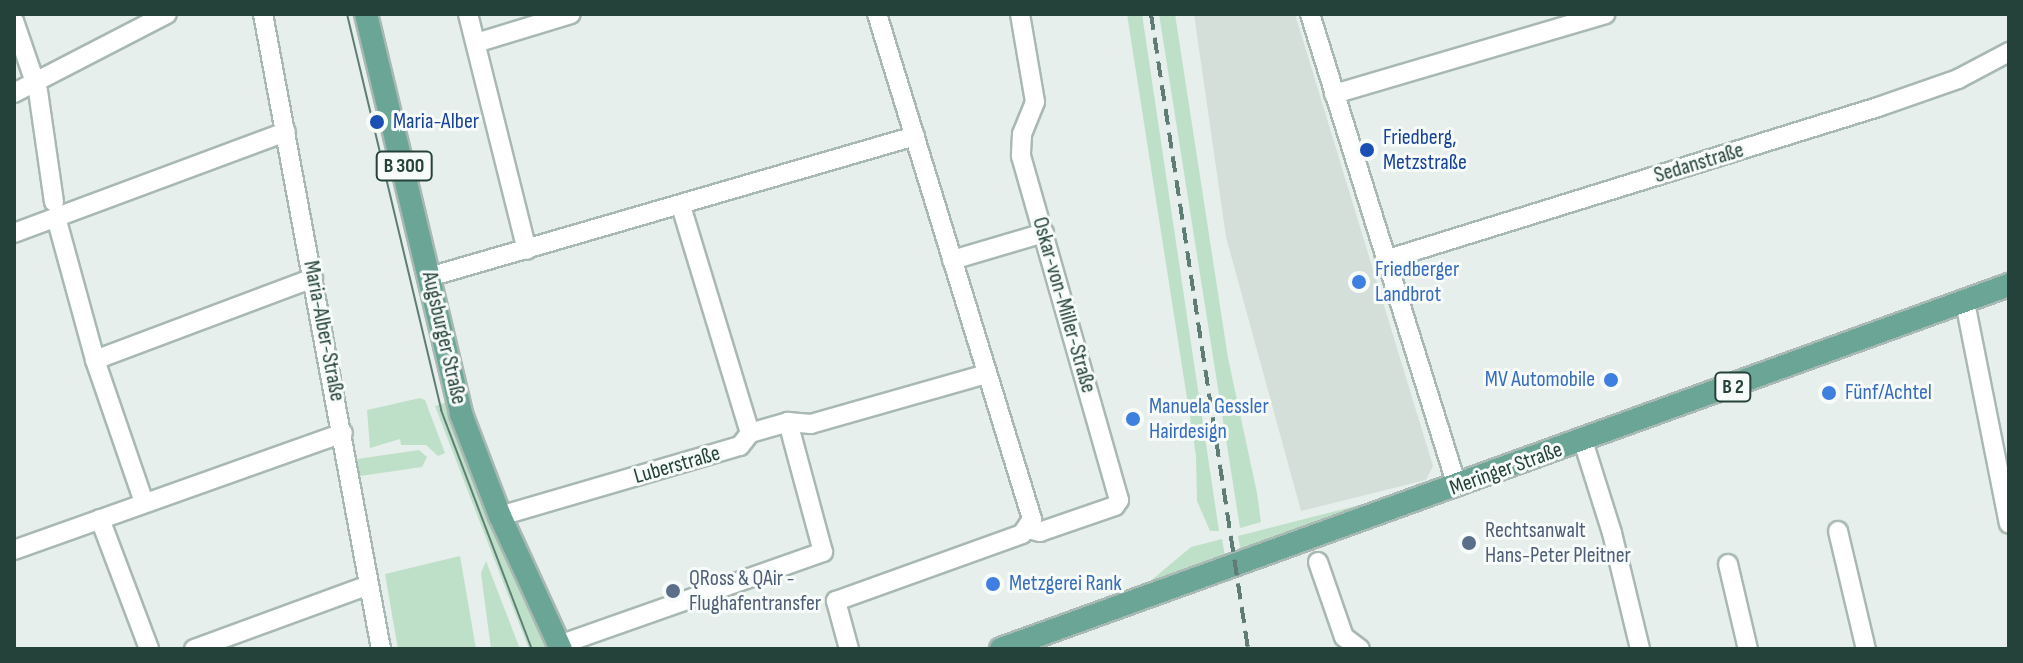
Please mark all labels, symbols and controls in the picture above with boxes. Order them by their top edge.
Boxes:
place label: Maria-Alber [393,109,479,135]
marker: Maria-Alber [368,113,386,131]
place label: Friedberg, Metzstraße [1383,124,1467,176]
street label: Sedanstraße [1651,137,1747,189]
marker: Friedberg, Metzstraße [1358,141,1376,159]
road number: B 300 [374,150,434,182]
street label: Oskar-von-Miller-Straße [1026,214,1102,396]
place label: Friedberger Landbrot [1375,256,1459,308]
street label: Maria-Alber-Straße [297,258,351,404]
street label: Augsburger Straße [416,269,472,407]
marker: Friedberger Landbrot [1350,273,1368,291]
place label: MV Automobile [1485,367,1595,393]
marker: MV Automobile [1602,371,1620,389]
road number: B 2 [1713,371,1753,403]
place label: Fünf/Achtel [1845,380,1932,406]
marker: Fünf/Achtel [1820,384,1838,402]
place label: Manuela Gessler Hairdesign [1149,393,1269,444]
marker: Manuela Gessler Hairdesign [1124,410,1142,428]
street label: Meringer Straße [1446,436,1566,502]
street label: Luberstraße [631,440,723,490]
place label: Rechtsanwalt Hans-Peter Pleitner [1485,517,1631,568]
marker: Rechtsanwalt Hans-Peter Pleitner [1460,534,1478,552]
place label: QRoss & QAir - Flughafentransfer [689,565,821,616]
place label: Metzgerei Rank [1009,571,1122,597]
marker: Metzgerei Rank [984,575,1002,593]
marker: QRoss & QAir - Flughafentransfer [664,582,682,600]

